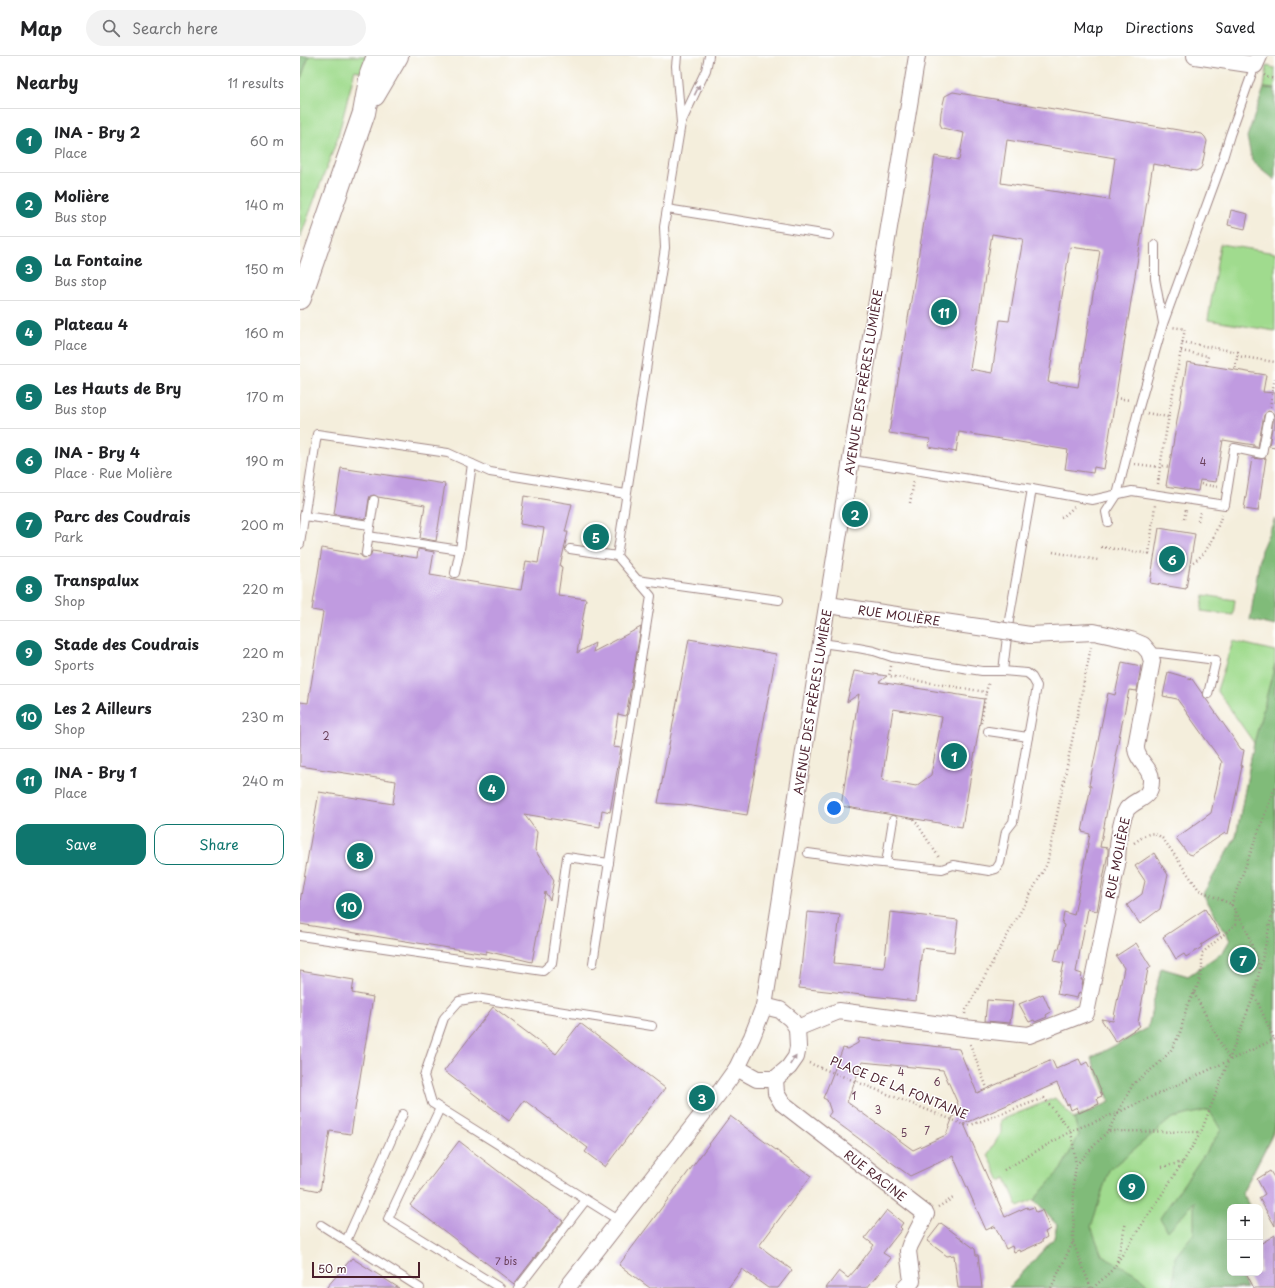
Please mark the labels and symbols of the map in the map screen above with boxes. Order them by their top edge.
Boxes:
one-way arrow [694,85,700,96]
street label: AVENUE DES FRÈRES LUMIÈRE [839,287,887,476]
pin: 11 [931,297,957,327]
house number: 4 [1200,454,1207,469]
pin: 2 [842,499,868,529]
pin: 5 [583,522,609,552]
pin: 6 [1159,544,1185,574]
street label: RUE MOLIÈRE [857,600,942,630]
street label: AVENUE DES FRÈRES LUMIÈRE [788,607,836,796]
house number: 2 [322,728,330,743]
pin: 1 [941,741,967,771]
pin: 4 [479,773,505,803]
your location [824,798,844,818]
street label: RUE MOLIÈRE [1100,815,1134,900]
pin: 8 [347,841,373,871]
pin: 10 [336,891,362,921]
pin: 7 [1230,945,1256,975]
street label: PLACE DE LA FONTAINE [828,1051,971,1123]
one-way arrow [789,1055,797,1066]
house number: 4 [898,1064,905,1079]
house number: 6 [933,1074,941,1089]
pin: 3 [689,1083,715,1113]
house number: 1 [852,1088,856,1103]
house number: 3 [875,1102,881,1117]
house number: 7 [924,1123,930,1138]
house number: 5 [901,1125,907,1140]
street label: RUE RACINE [841,1145,911,1205]
pin: 9 [1119,1172,1145,1202]
house number: 7 bis [495,1253,517,1268]
scale bar [312,1260,420,1279]

